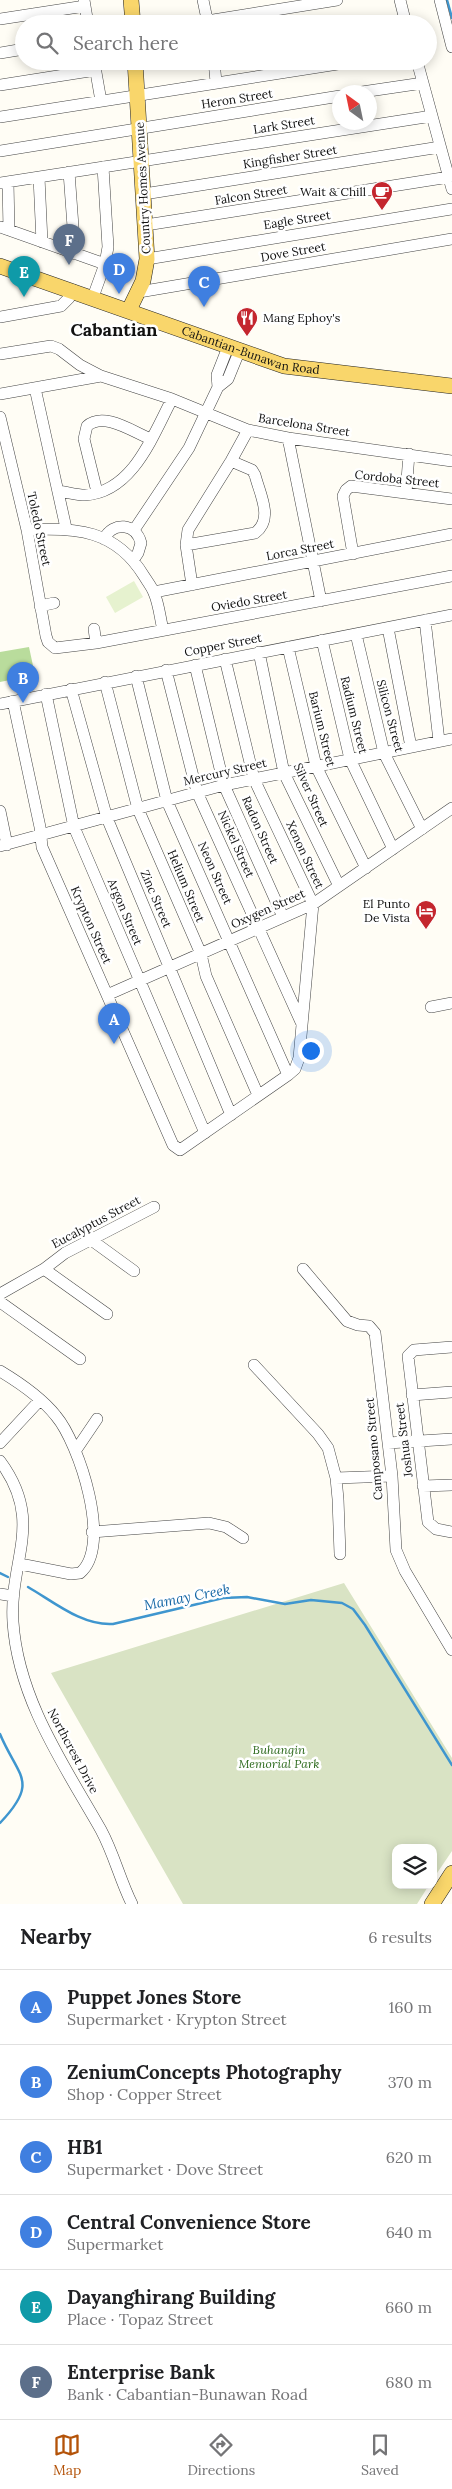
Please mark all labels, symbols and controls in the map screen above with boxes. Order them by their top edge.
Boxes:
search box [15,15,437,70]
icon: search [33,29,61,57]
text: Search here [73,31,179,55]
street label: Heron Street [200,85,274,112]
north arrow [332,85,377,130]
street label: Lark Street [252,112,316,137]
street label: Country Homes Avenue [132,121,153,254]
street label: Kingfisher Street [242,142,338,171]
cafe icon: Wait & Chill [370,180,394,211]
street label: Falcon Street [214,181,289,208]
place label: Wait & Chill [300,184,366,199]
street label: Eagle Street [262,207,332,232]
pin: F [53,224,85,265]
street label: Dove Street [259,238,327,265]
pin: D [103,253,135,294]
pin: E [8,256,40,297]
pin: C [188,266,220,307]
restaurant icon: Mang Ephoy's [235,306,259,337]
place label: Mang Ephoy's [263,310,341,325]
district label: Cabantian [70,318,158,341]
street label: Cabantian-Bunawan Road [180,323,321,377]
street label: Barcelona Street [257,410,351,439]
street label: Cordoba Street [354,467,440,490]
street label: Toledo Street [24,491,55,568]
street label: Lorca Street [265,536,335,563]
street label: Oviedo Street [210,586,288,615]
street label: Copper Street [183,630,263,659]
pin: B [7,662,39,703]
street label: Radium Street [338,675,371,756]
street label: Silicon Street [374,678,407,754]
street label: Barium Street [306,690,339,769]
street label: Mercury Street [182,755,268,788]
street label: Silver Street [291,761,332,829]
street label: Radon Street [239,794,282,866]
street label: Nickel Street [215,808,258,880]
street label: Xenon Street [283,819,328,891]
street label: Neon Street [195,839,236,907]
street label: Helium Street [164,847,209,925]
street label: Zinc Street [138,868,176,930]
street label: Argon Street [104,875,146,948]
street label: Krypton Street [68,884,115,966]
street label: Oxygen Street [228,885,307,932]
place label: El Punto De Vista [363,896,410,925]
hotel icon: El Punto De Vista [414,899,438,930]
pin: A [98,1003,130,1044]
your location [298,1038,324,1064]
street label: Eucalyptus Street [49,1192,143,1251]
street label: Camposano Street [362,1397,385,1501]
street label: Joshua Street [391,1402,416,1479]
water label: Mamay Creek [142,1580,232,1614]
street label: Northcrest Drive [45,1706,102,1796]
park label: Buhangin Memorial Park [239,1742,319,1771]
map controls [392,1844,437,1889]
button: layers [392,1844,437,1889]
text: Nearby [20,1923,91,1950]
text: 6 results [368,1927,432,1947]
text: Puppet Jones Store [67,1985,241,2009]
text: A [31,1997,41,2017]
text: 160 m [388,1997,432,2017]
text: Supermarket · Krypton Street [67,2009,287,2029]
text: ZeniumConcepts Photography [67,2060,341,2084]
text: B [31,2072,41,2092]
text: 370 m [388,2072,432,2092]
text: Shop · Copper Street [67,2084,222,2104]
text: HB1 [67,2135,103,2159]
text: C [30,2147,42,2167]
text: 620 m [386,2147,432,2167]
text: Supermarket · Dove Street [67,2159,263,2179]
text: Central Convenience Store [67,2210,311,2234]
text: D [30,2222,42,2242]
text: 640 m [386,2222,432,2242]
text: Supermarket [67,2234,163,2254]
text: Dayanghirang Building [67,2285,275,2309]
text: E [31,2297,41,2317]
text: 660 m [385,2297,432,2317]
text: Place · Topaz Street [67,2309,213,2329]
text: Enterprise Bank [67,2360,215,2384]
text: F [31,2372,41,2392]
text: 680 m [385,2372,432,2392]
text: Bank · Cabantian-Bunawan Road [67,2384,308,2404]
tab: Map [53,2431,81,2479]
tab: Directions [187,2431,255,2479]
tab: Saved [361,2431,399,2479]

